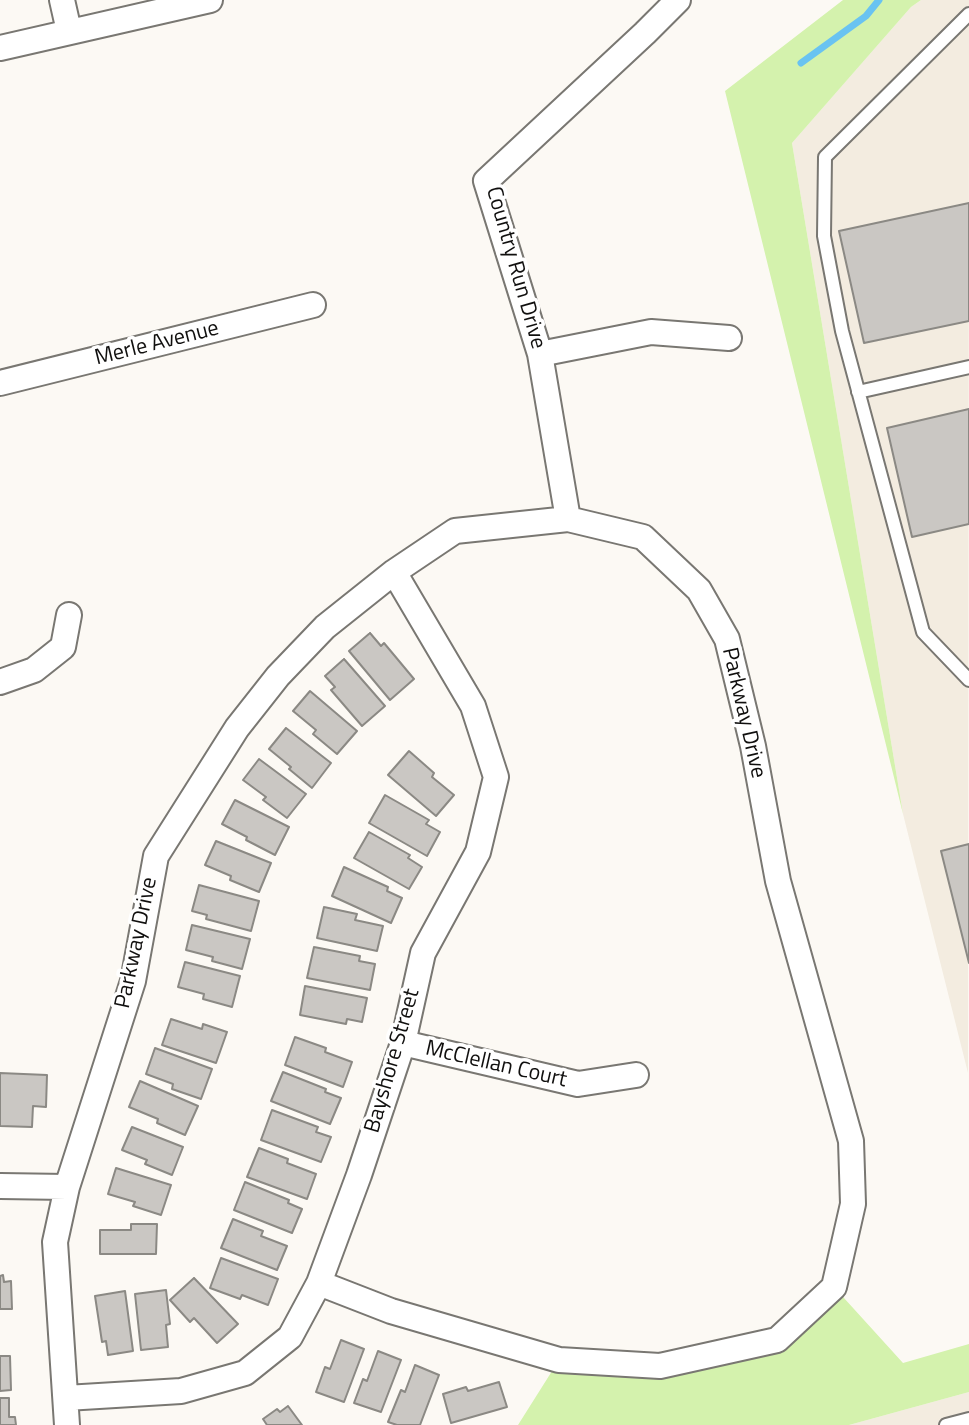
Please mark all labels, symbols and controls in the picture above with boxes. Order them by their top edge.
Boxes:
street label: Country Run Drive [479,184,551,352]
street label: Merle Avenue [92,316,222,372]
street label: Parkway Drive [715,645,771,781]
street label: Parkway Drive [110,875,164,1011]
street label: Bayshore Street [360,986,426,1136]
street label: McClellan Court [423,1036,569,1094]

